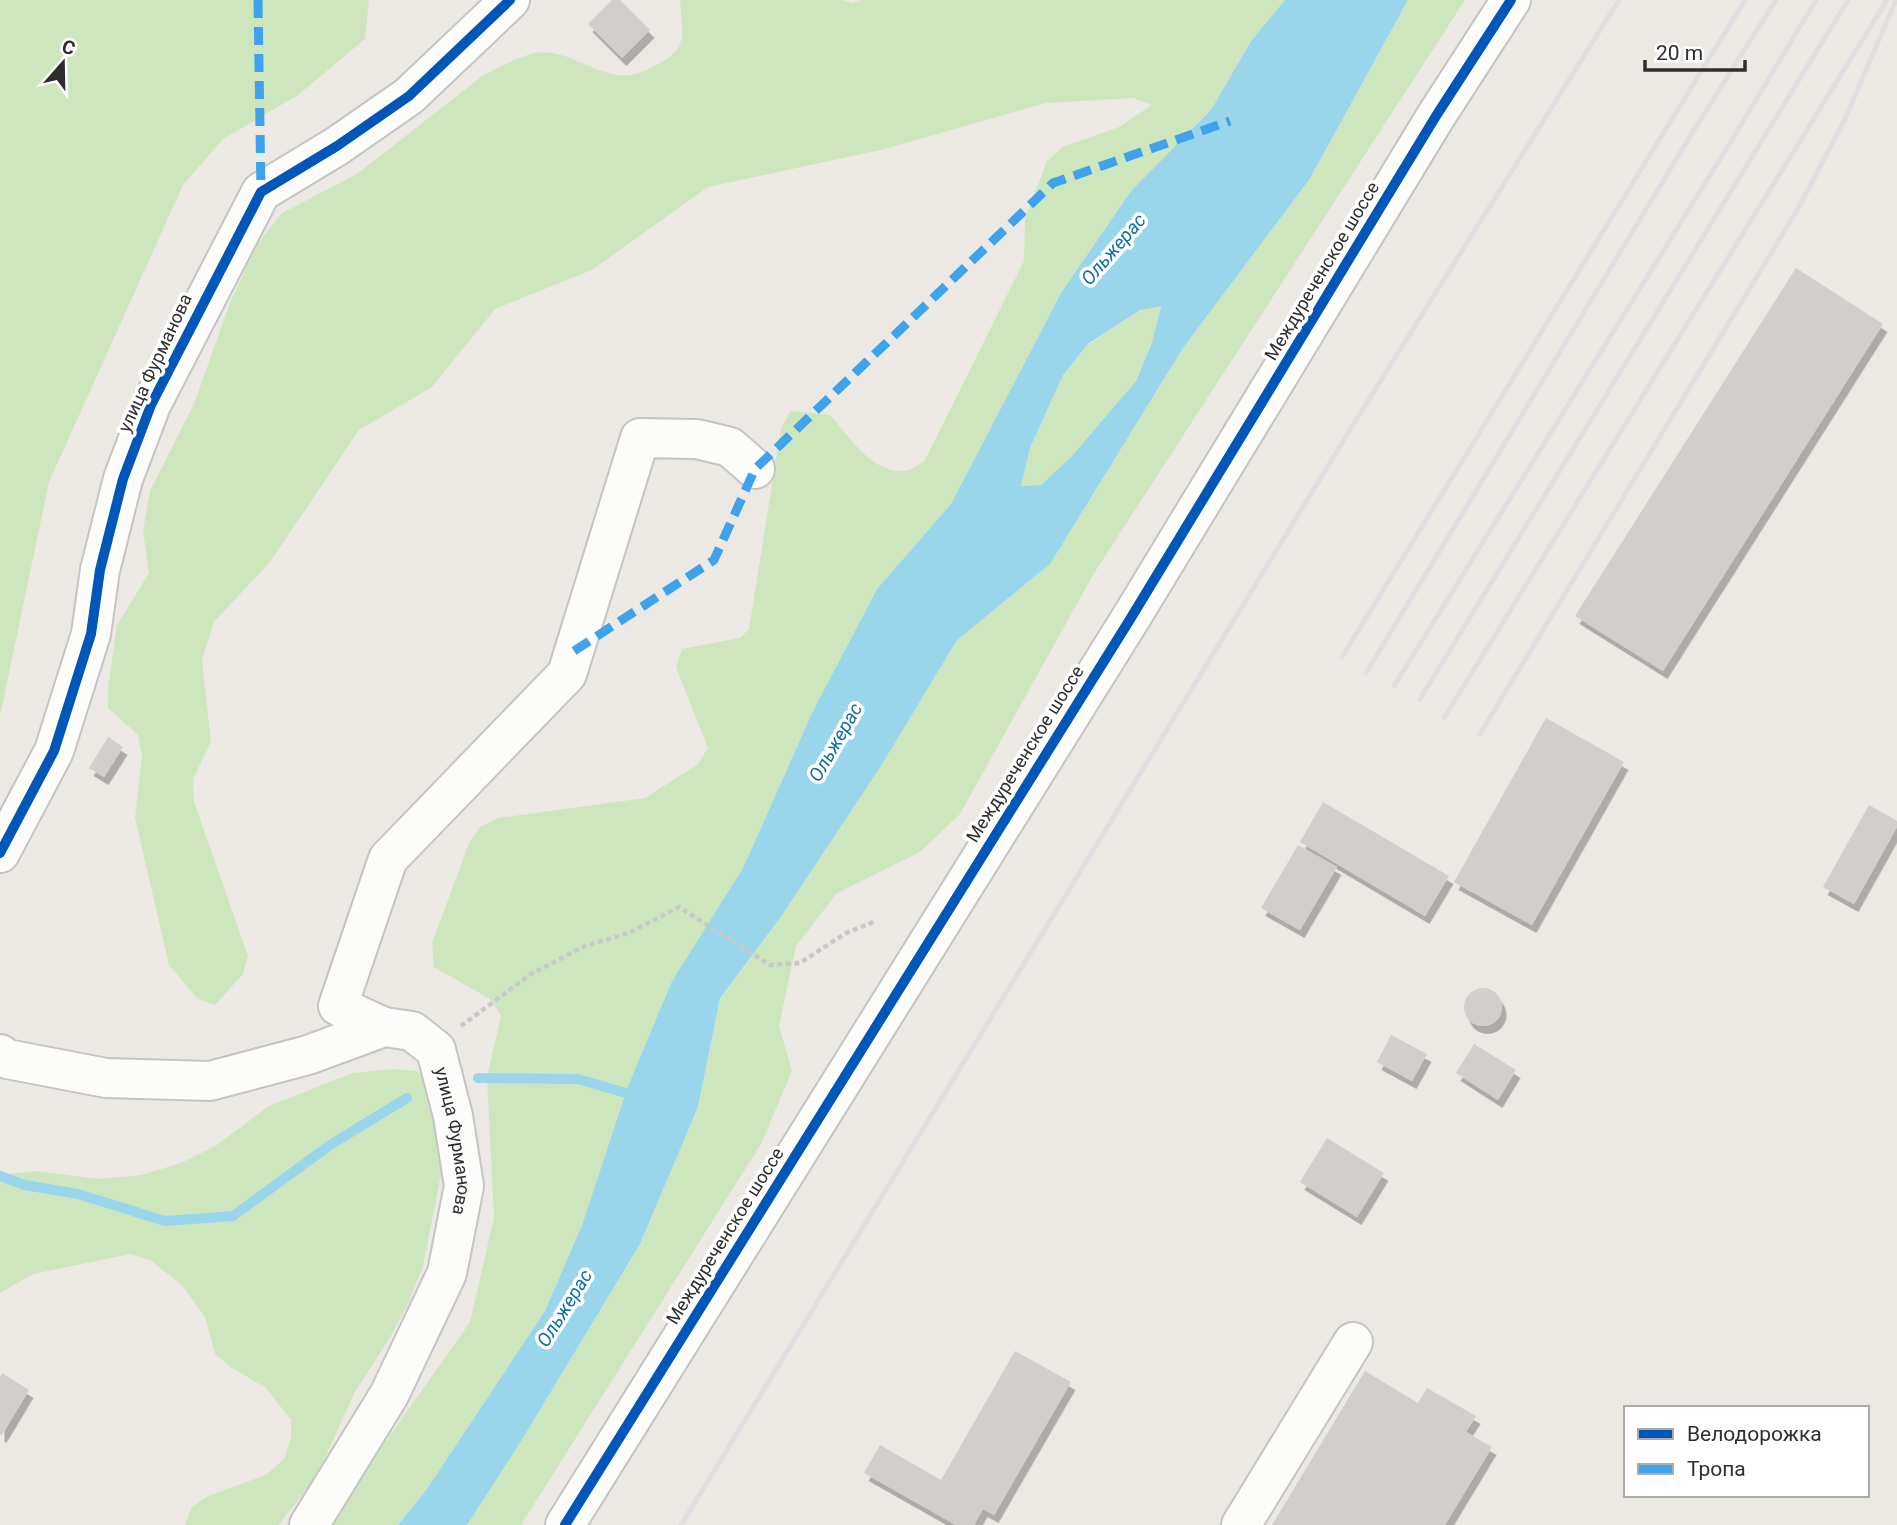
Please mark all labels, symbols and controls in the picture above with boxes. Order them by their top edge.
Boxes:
north arrow [28,28,98,98]
scale bar [1645,28,1745,72]
text: С [59,35,78,60]
text: 20 m [1656,41,1703,65]
street label: Междуреченское шоссе [1260,178,1383,364]
water label: Ольжерас [1076,209,1151,290]
street label: улица Фурманова [113,290,196,435]
street label: Междуреченское шоссе [962,662,1088,846]
water label: Ольжерас [804,699,867,786]
street label: улица Фурманова [431,1065,475,1217]
street label: Междуреченское шоссе [662,1144,788,1328]
water label: Ольжерас [532,1265,597,1351]
legend [1624,1406,1869,1497]
text: Велодорожка [1687,1422,1822,1446]
text: Тропа [1687,1457,1746,1481]

